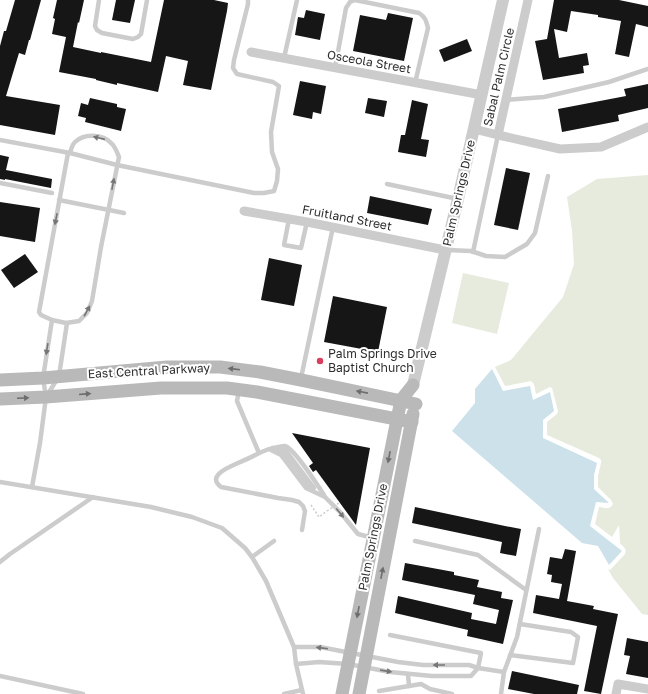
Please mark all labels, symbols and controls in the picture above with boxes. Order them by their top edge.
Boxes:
street label: Sabal Palm Circle [480,26,517,128]
street label: Osceola Street [326,47,412,76]
one-way arrow [92,134,105,140]
street label: Palm Springs Drive [439,138,478,248]
one-way arrow [111,178,117,190]
street label: Fruitland Street [301,201,393,234]
one-way arrow [53,213,59,225]
one-way arrow [83,305,90,316]
one-way arrow [44,343,50,355]
place label: Palm Springs Drive Baptist Church [328,346,437,375]
marker: Palm Springs Drive Baptist Church [315,356,325,366]
street label: East Central Parkway [87,360,211,381]
one-way arrow [228,366,241,372]
one-way arrow [356,389,368,395]
one-way arrow [79,390,91,397]
one-way arrow [17,395,30,401]
one-way arrow [386,451,392,463]
street label: Palm Springs Drive [355,482,390,592]
one-way arrow [336,508,345,518]
one-way arrow [380,567,386,579]
one-way arrow [354,606,360,618]
one-way arrow [316,645,328,651]
one-way arrow [432,662,445,668]
one-way arrow [380,668,392,674]

